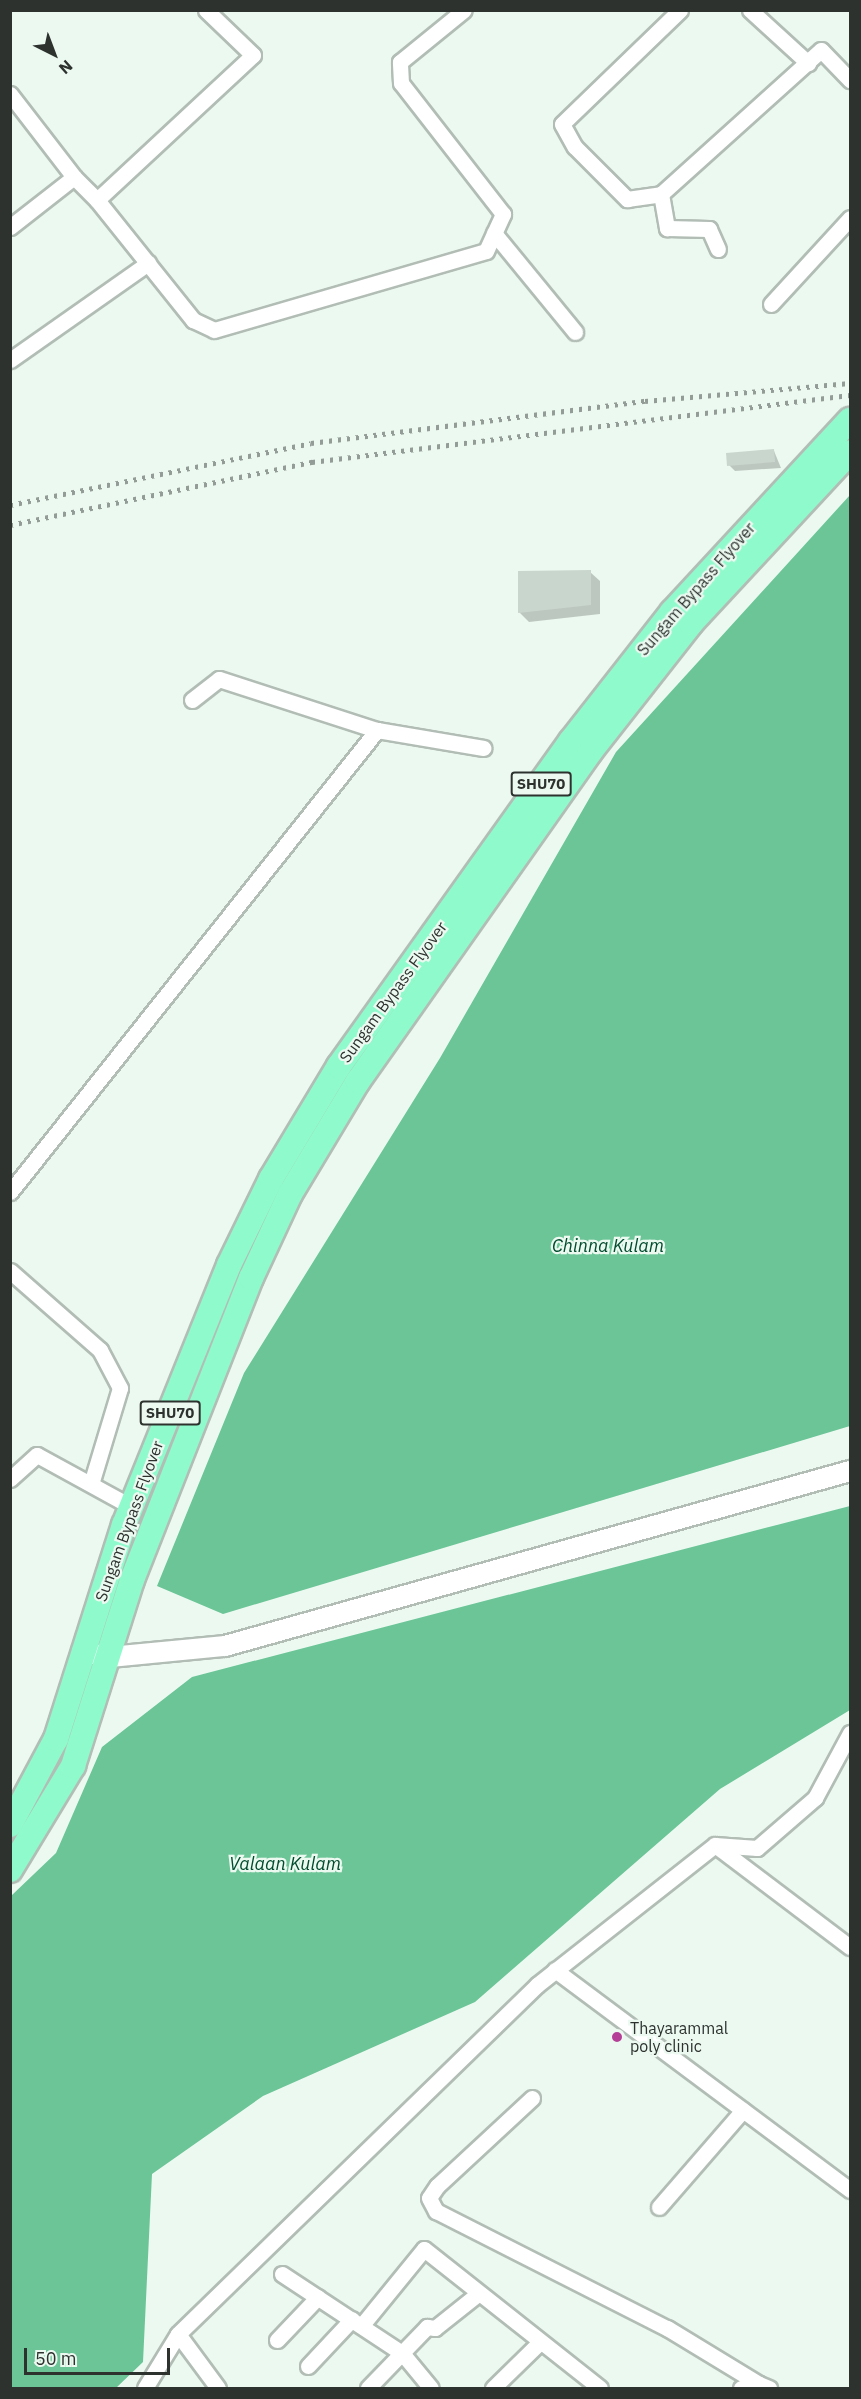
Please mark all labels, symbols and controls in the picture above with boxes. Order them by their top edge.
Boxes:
north arrow [24,24,84,84]
text: N [55,56,77,79]
street label: Sungam Bypass Flyover [633,519,759,659]
road number: SHU70 [510,772,572,796]
street label: Sungam Bypass Flyover [335,918,451,1066]
water label: Chinna Kulam [552,1235,664,1257]
road number: SHU70 [138,1401,201,1425]
street label: Sungam Bypass Flyover [91,1438,167,1604]
water label: Valaan Kulam [229,1853,341,1875]
place label: Thayarammal poly clinic [630,2018,728,2056]
marker: Thayarammal poly clinic [608,2028,626,2046]
scale bar [27,2336,172,2374]
text: 50 m [35,2347,77,2370]

